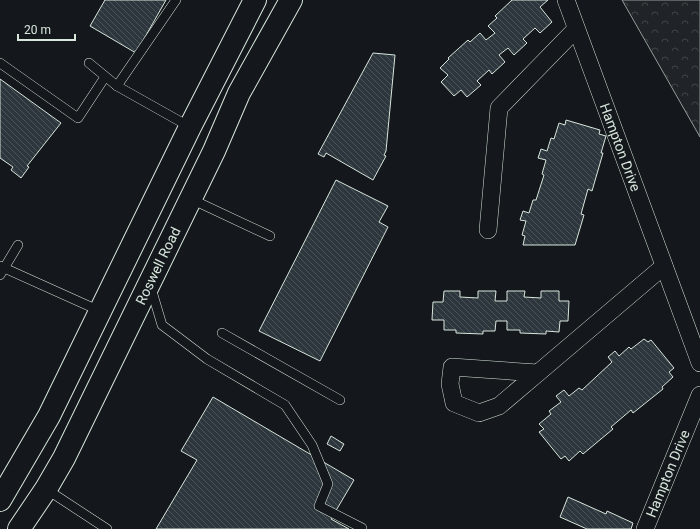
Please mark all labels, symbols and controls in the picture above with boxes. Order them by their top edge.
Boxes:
scale bar [18,16,75,42]
text: 20 m [24,23,51,37]
street label: Hampton Drive [597,101,644,194]
street label: Roswell Road [132,224,184,307]
street label: Hampton Drive [643,427,693,520]

